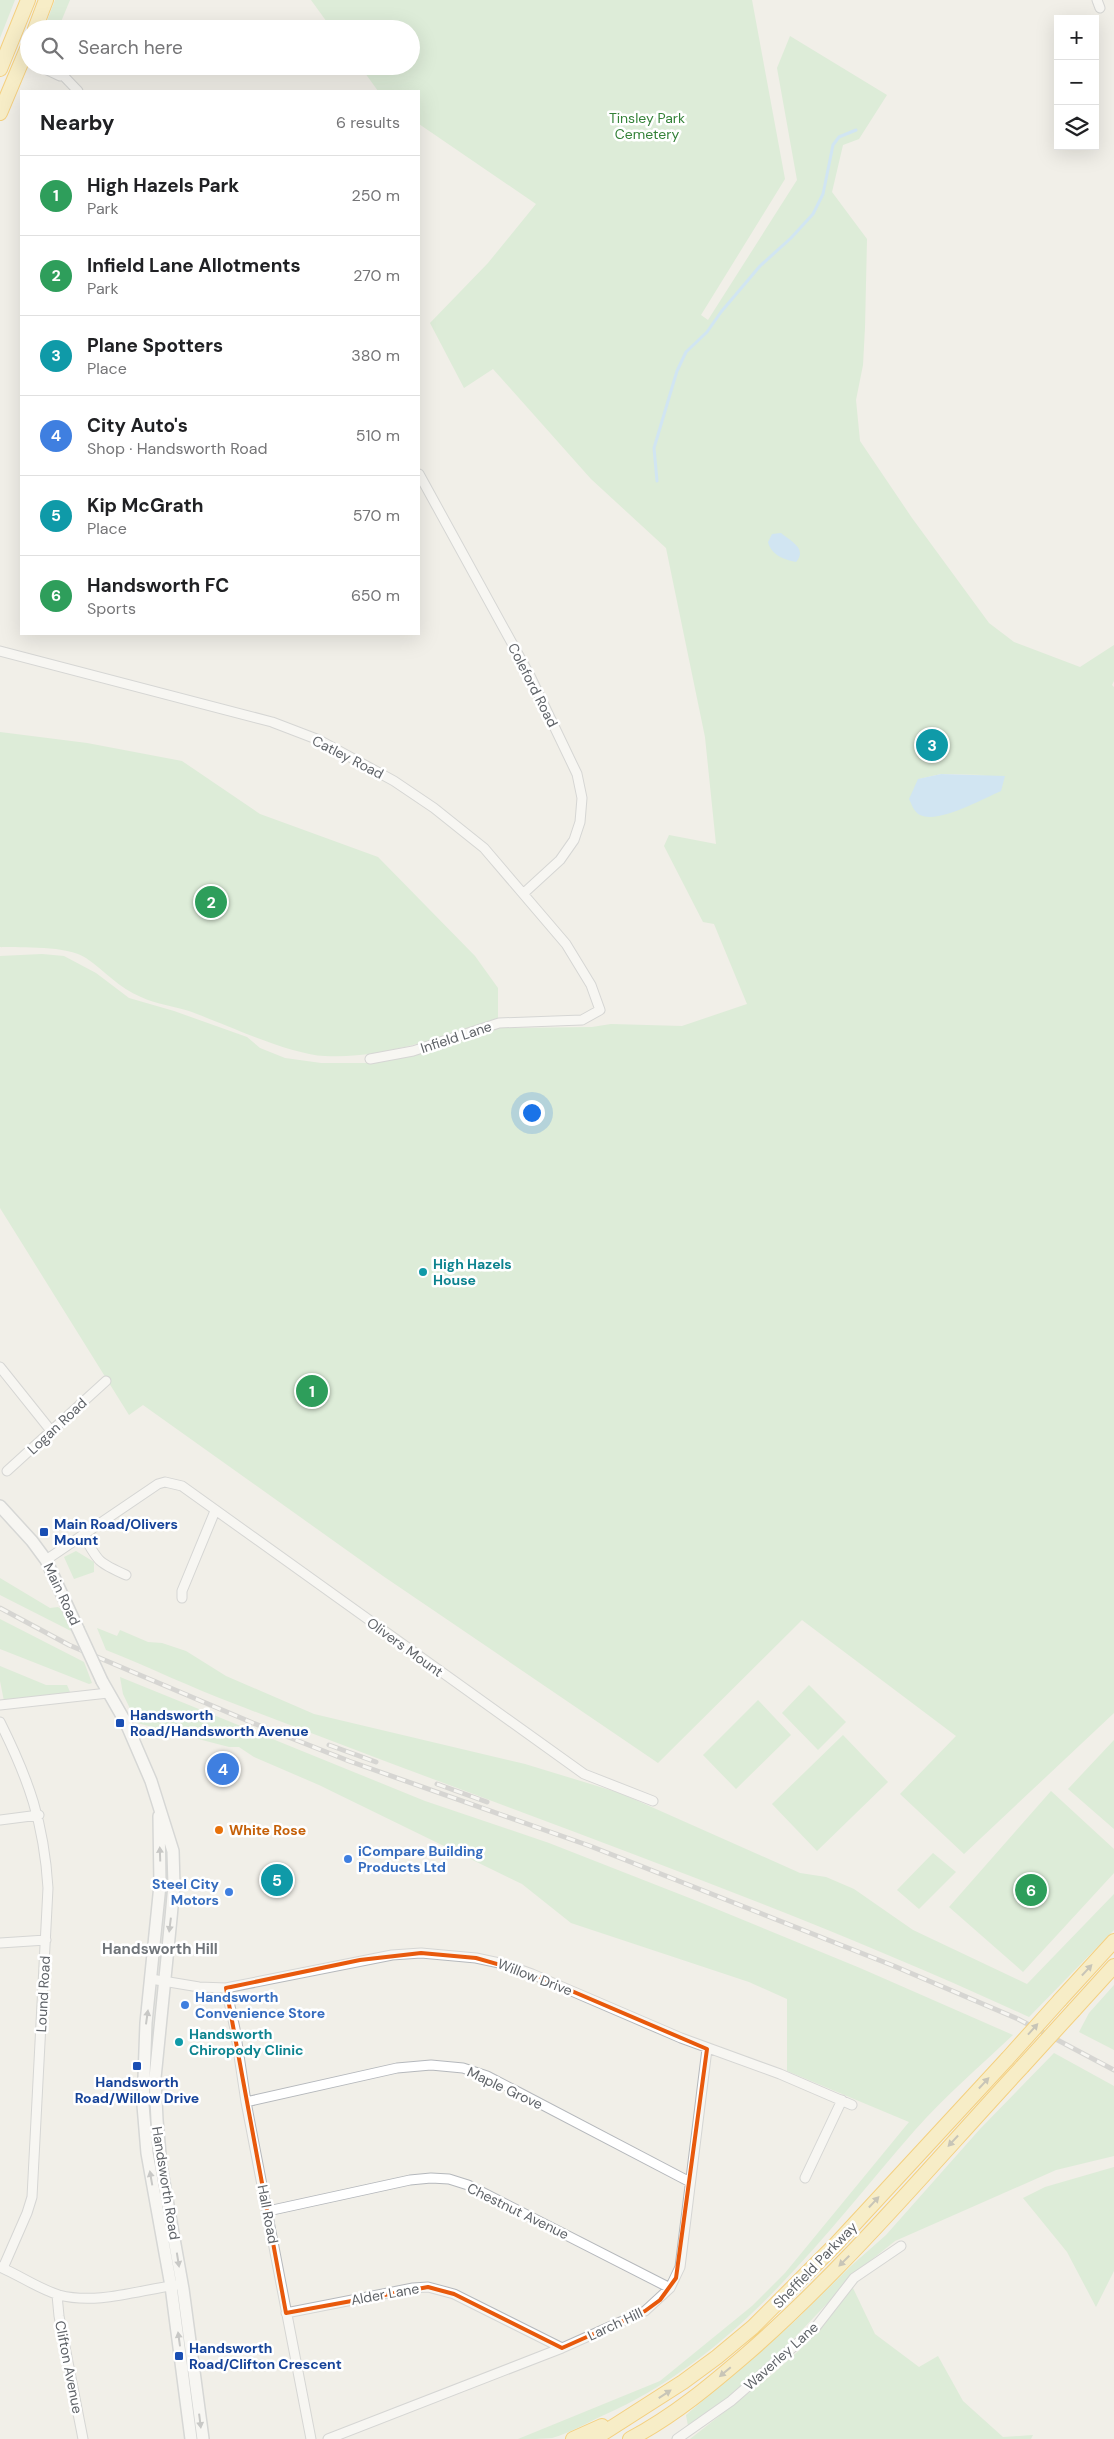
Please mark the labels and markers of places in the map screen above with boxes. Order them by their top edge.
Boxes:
pin: 3 [916,726,948,764]
pin: 2 [195,883,227,921]
place label: High Hazels House [433,1255,512,1289]
marker: High Hazels House [417,1266,429,1278]
pin: 1 [296,1372,328,1410]
place label: Main Road/Olivers Mount [54,1515,178,1549]
marker: Main Road/Olivers Mount [38,1526,50,1538]
place label: Handsworth Road/Handsworth Avenue [130,1706,309,1740]
marker: Handsworth Road/Handsworth Avenue [114,1717,126,1729]
pin: 4 [207,1750,239,1788]
place label: White Rose [229,1821,306,1839]
marker: White Rose [213,1824,225,1836]
place label: iCompare Building Products Ltd [358,1842,484,1876]
marker: iCompare Building Products Ltd [342,1853,354,1865]
pin: 5 [261,1861,293,1899]
pin: 6 [1015,1871,1047,1909]
place label: Steel City Motors [152,1875,220,1909]
marker: Steel City Motors [223,1886,235,1898]
place label: Handsworth Convenience Store [195,1988,325,2022]
marker: Handsworth Convenience Store [179,1999,191,2011]
place label: Handsworth Chiropody Clinic [189,2025,303,2059]
marker: Handsworth Chiropody Clinic [173,2036,185,2048]
marker: Handsworth Road/Willow Drive [131,2060,143,2072]
place label: Handsworth Road/Willow Drive [75,2073,199,2107]
place label: Handsworth Road/Clifton Crescent [189,2339,342,2373]
marker: Handsworth Road/Clifton Crescent [173,2350,185,2362]

